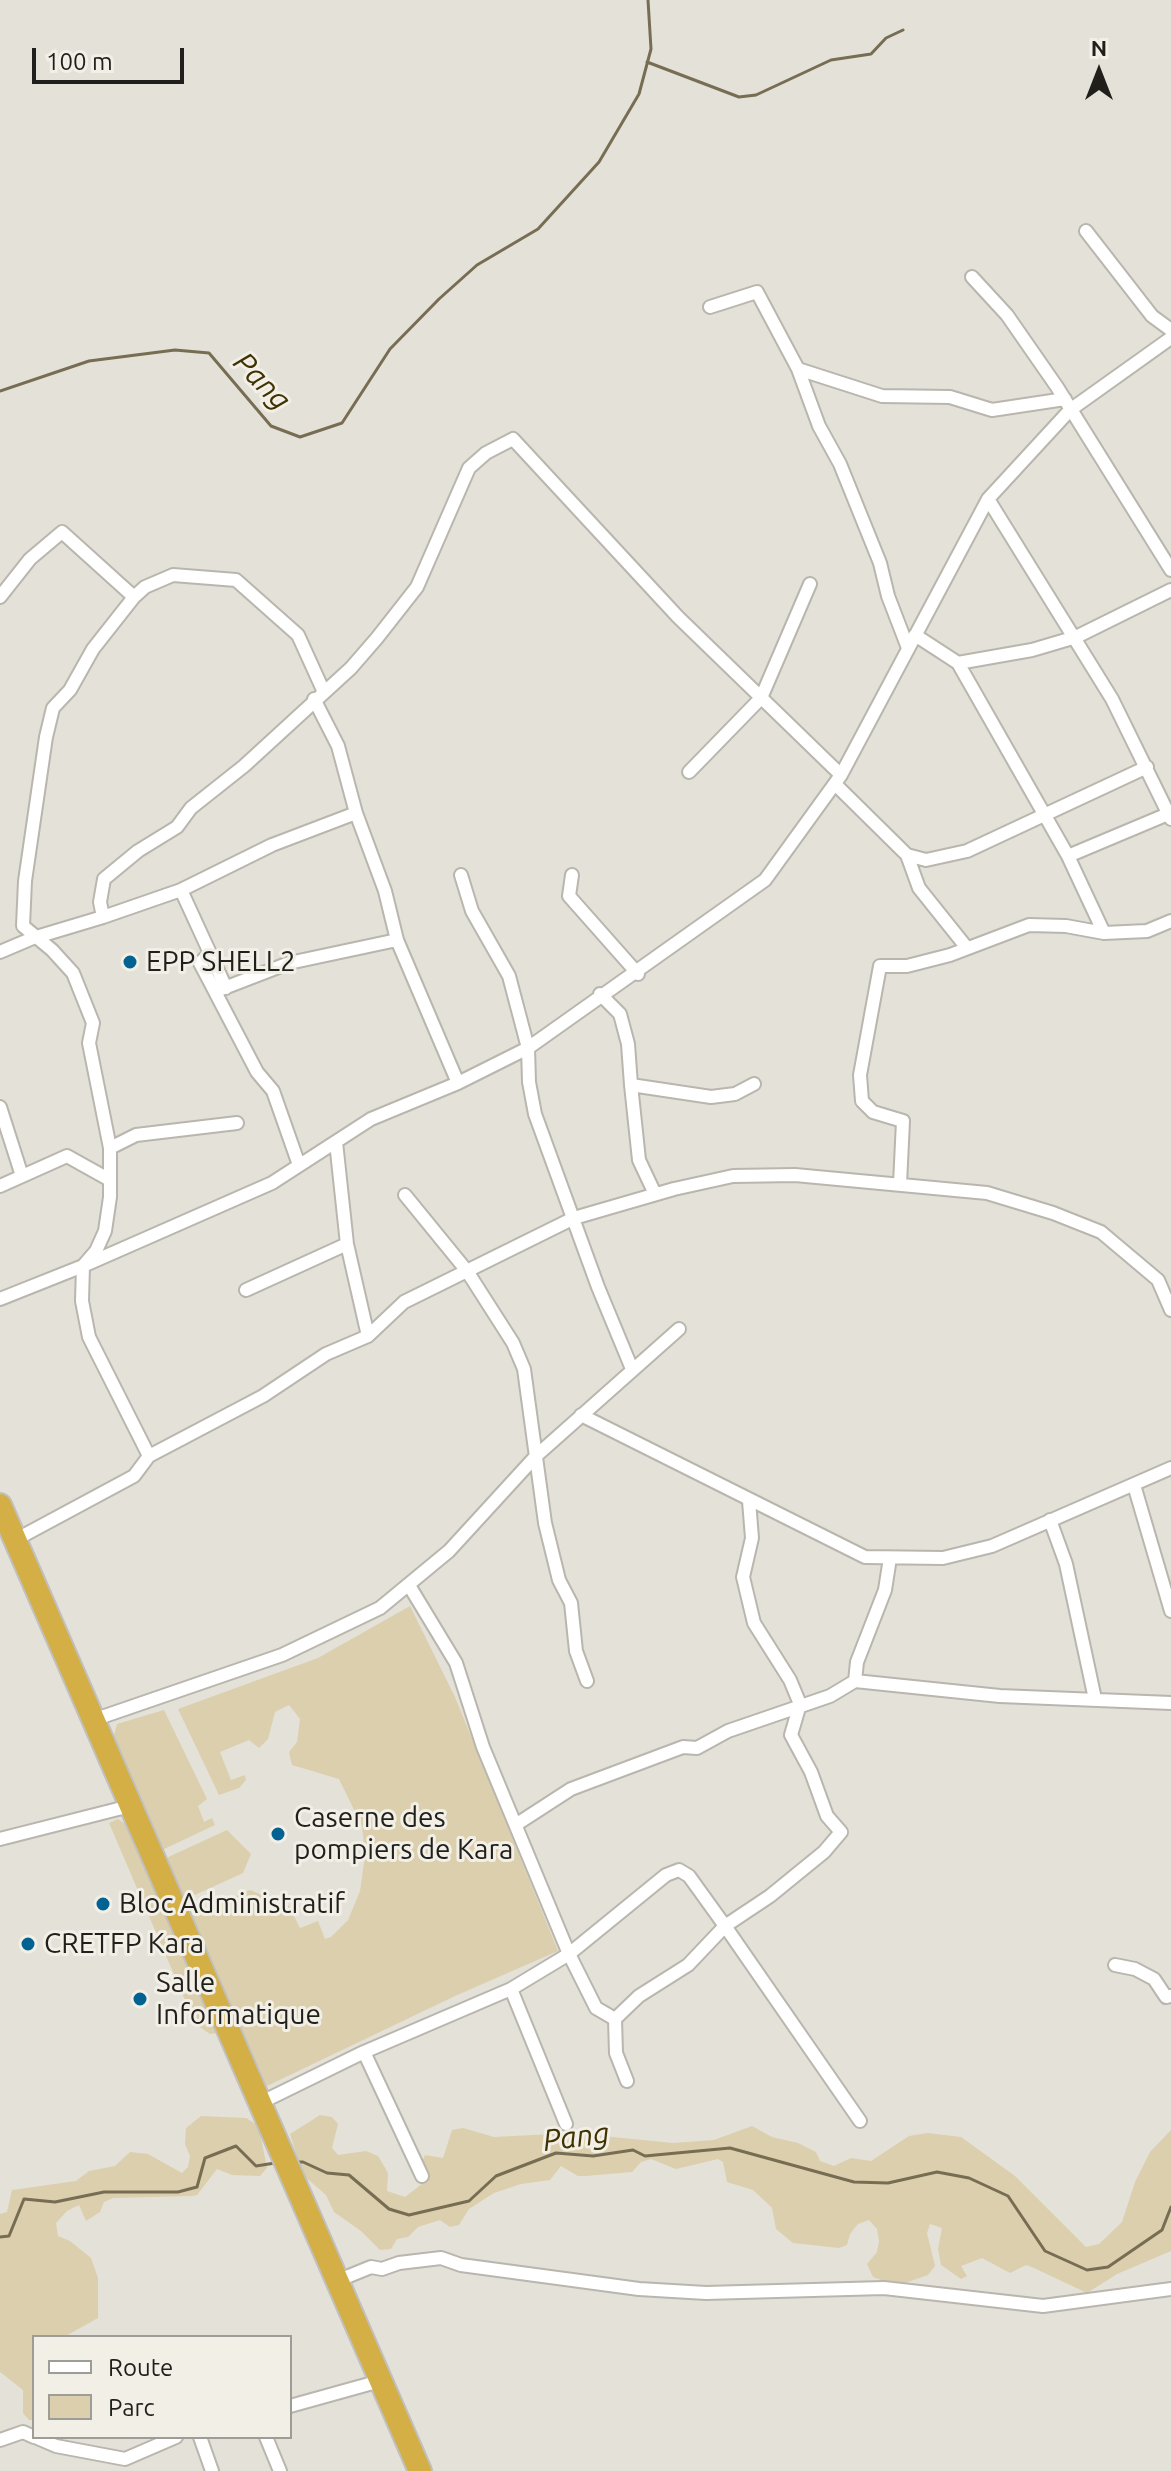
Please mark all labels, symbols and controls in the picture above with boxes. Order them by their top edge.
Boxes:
scale bar [36,32,188,82]
north arrow [1059,32,1139,112]
text: N [1091,35,1107,60]
text: 100 m [46,48,113,75]
water label: Pang [226,345,298,417]
place label: EPP SHELL2 [146,945,296,979]
marker: EPP SHELL2 [121,953,139,971]
place label: Caserne des pompiers de Kara [294,1801,513,1867]
marker: Caserne des pompiers de Kara [269,1825,287,1843]
place label: Bloc Administratif [119,1887,345,1921]
marker: Bloc Administratif [94,1895,112,1913]
place label: CRETFP Kara [44,1927,204,1961]
marker: CRETFP Kara [19,1935,37,1953]
place label: Salle Informatique [156,1966,321,2032]
marker: Salle Informatique [131,1990,149,2008]
water label: Pang [541,2115,611,2159]
legend [32,2335,292,2439]
text: Route [108,2354,173,2381]
text: Parc [108,2394,155,2421]

